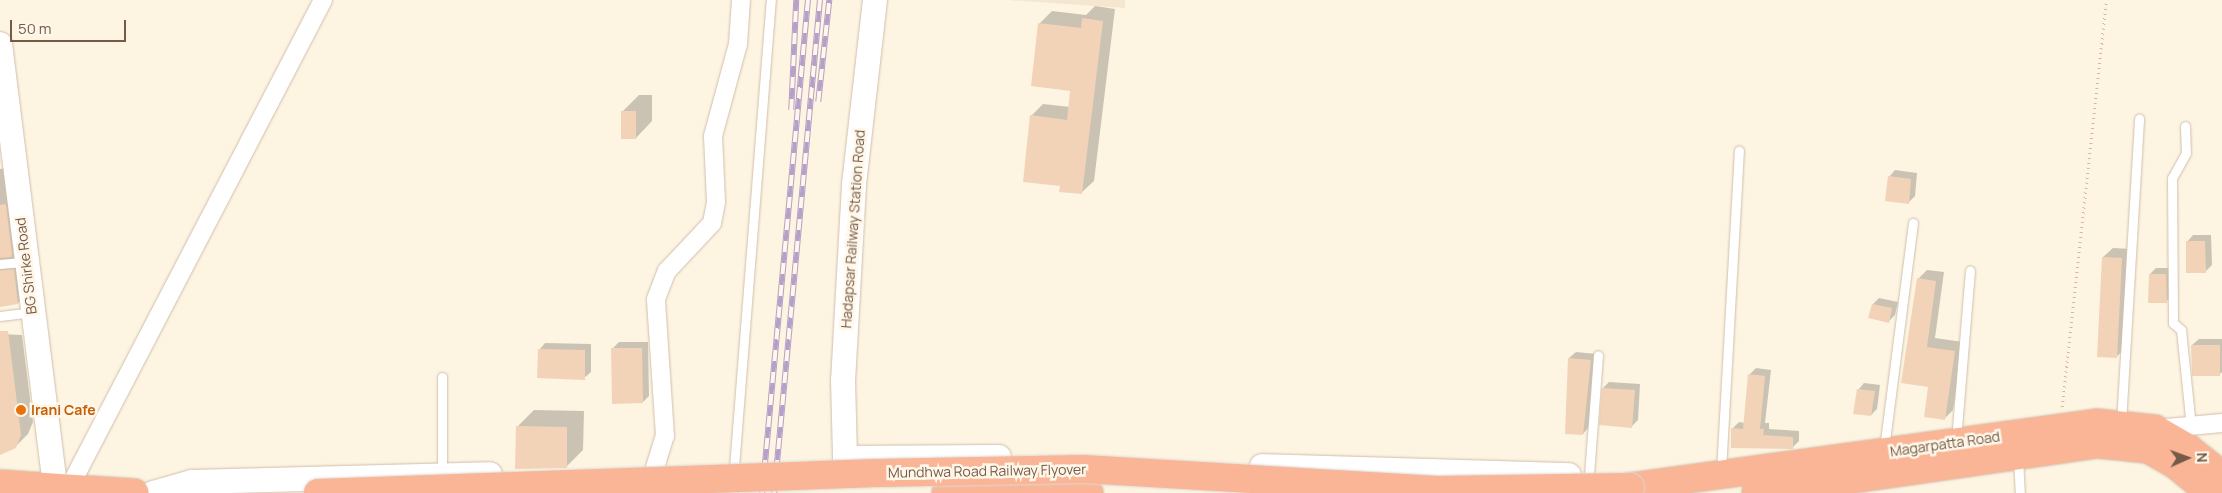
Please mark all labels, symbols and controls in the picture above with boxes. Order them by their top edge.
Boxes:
scale bar [12,10,129,42]
text: 50 m [18,18,52,39]
street label: Hadapsar Railway Station Road [838,129,868,329]
street label: BG Shirke Road [12,217,40,315]
place label: Irani Cafe [31,402,96,418]
marker: Irani Cafe [15,404,27,416]
street label: Magarpatta Road [1889,428,2001,460]
north arrow [2162,433,2212,483]
text: N [2193,452,2212,463]
street label: Mundhwa Road Railway Flyover [888,461,1086,481]

